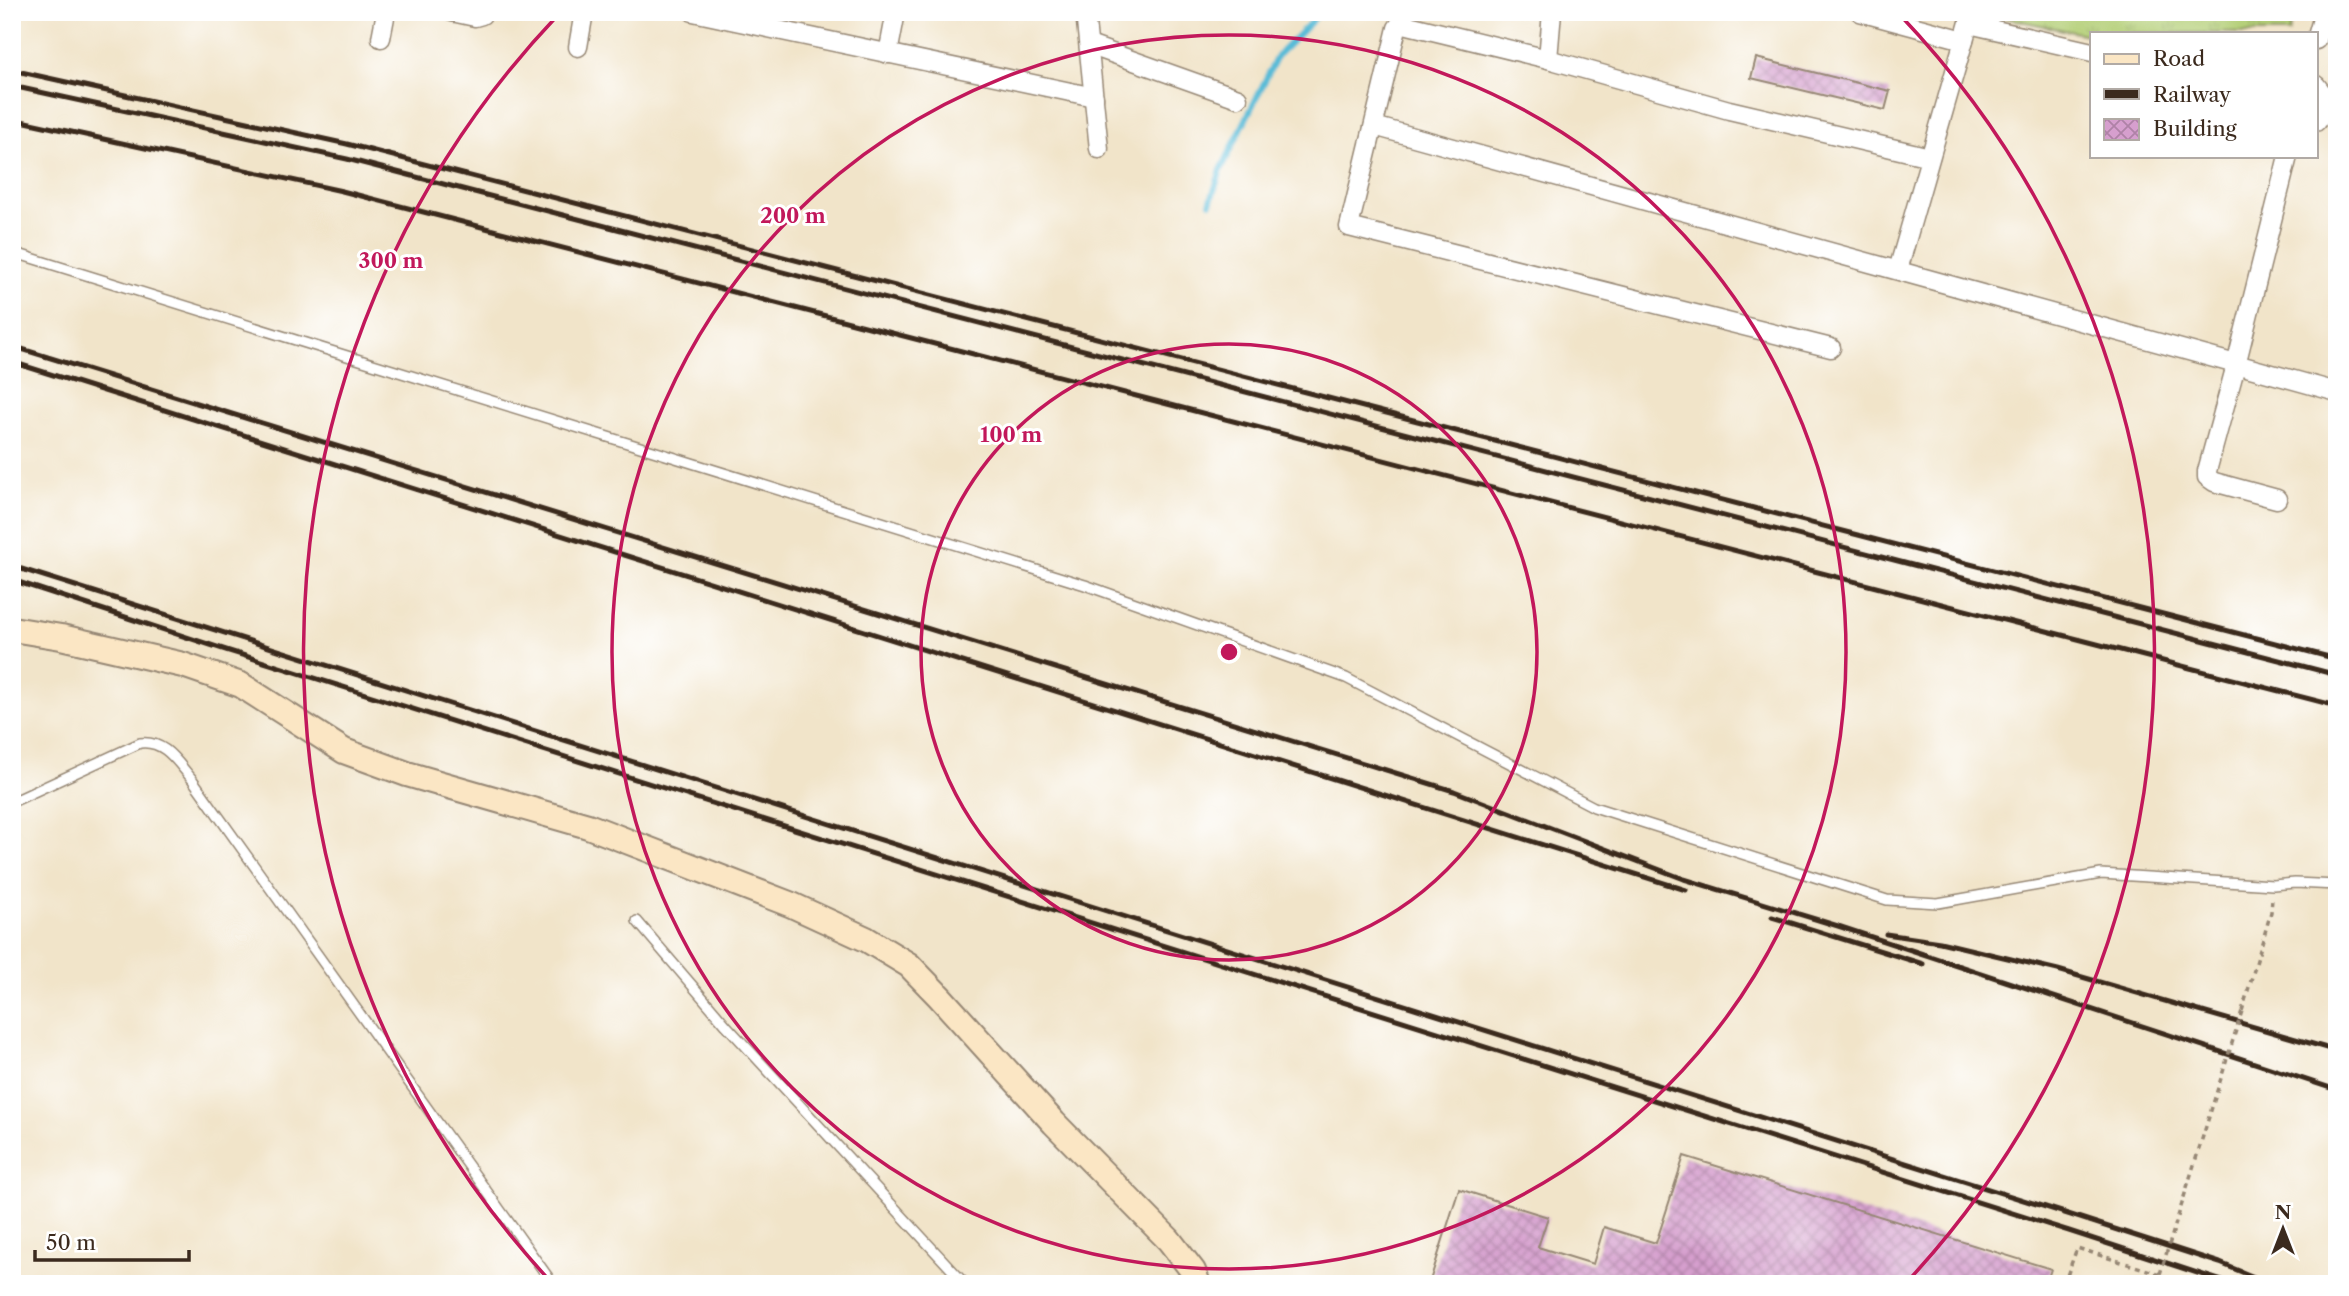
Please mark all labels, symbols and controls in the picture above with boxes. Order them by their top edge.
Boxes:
legend [2090,32,2318,158]
text: Road [2153,46,2205,71]
text: Railway [2153,82,2231,107]
text: Building [2153,116,2238,141]
text: 200 m [760,203,826,228]
text: 300 m [359,248,423,273]
text: 100 m [980,422,1042,447]
centre of rings [1217,640,1241,664]
north arrow [2248,1194,2318,1264]
text: N [2275,1201,2291,1224]
scale bar [35,1219,189,1263]
text: 50 m [46,1230,96,1255]

